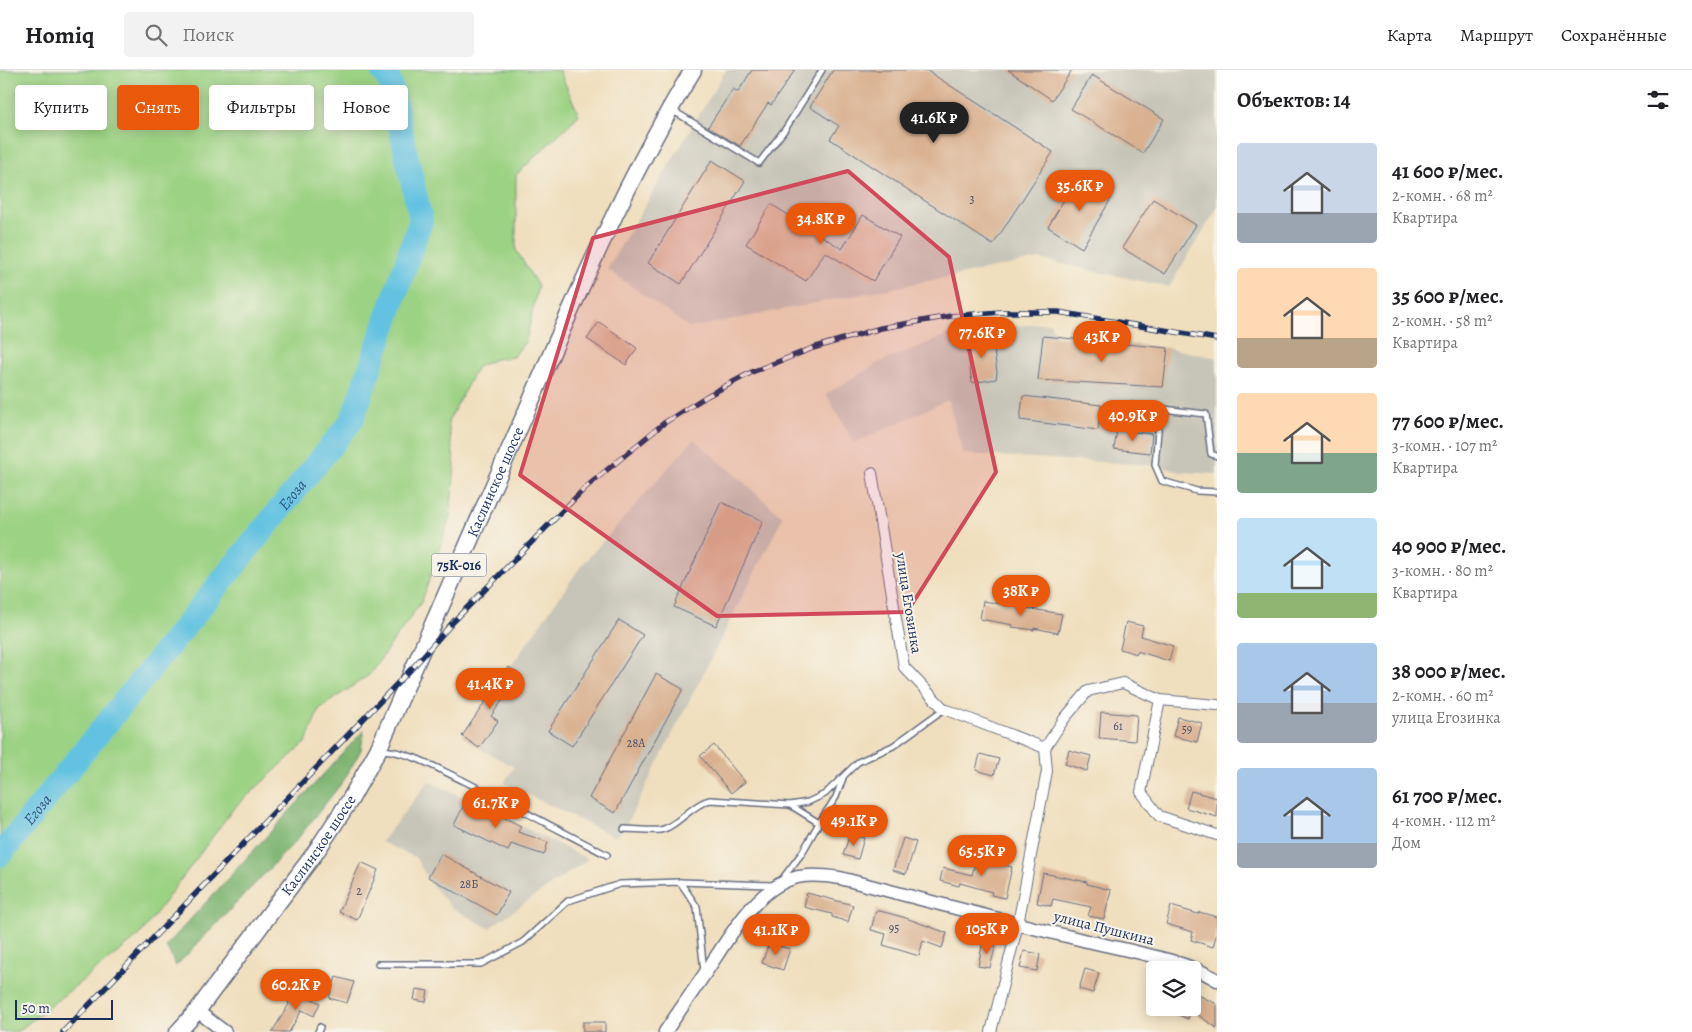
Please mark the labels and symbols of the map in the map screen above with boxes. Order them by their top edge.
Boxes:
pin: 41.6K ₽ [888,102,980,144]
pin: 35.6K ₽ [1034,170,1126,212]
house number: 3 [970,191,975,207]
pin: 34.8K ₽ [775,202,867,245]
pin: 77.6K ₽ [936,316,1028,359]
pin: 43K ₽ [1067,320,1137,363]
pin: 40.9K ₽ [1087,400,1179,442]
street label: Каслинское шоссе [462,423,528,540]
water label: Егоза [273,475,312,515]
street label: улица Егозинка [891,550,927,655]
road number: 75К-016 [432,554,486,576]
pin: 38K ₽ [986,574,1056,617]
pin: 41.4K ₽ [444,668,536,710]
house number: 61 [1113,718,1123,734]
house number: 59 [1182,721,1192,737]
house number: 28А [627,735,646,751]
pin: 61.7K ₽ [450,786,542,829]
water label: Егоза [19,790,57,830]
street label: Каслинское шоссе [277,791,361,900]
pin: 49.1K ₽ [808,804,900,847]
pin: 65.5K ₽ [936,834,1028,877]
house number: 28Б [460,876,478,892]
house number: 2 [356,883,362,899]
street label: улица Пушкина [1051,906,1156,950]
pin: 105K ₽ [946,912,1028,955]
pin: 41.1K ₽ [730,914,822,956]
house number: 95 [889,920,899,936]
pin: 60.2K ₽ [250,968,342,1011]
scale bar [15,997,112,1020]

